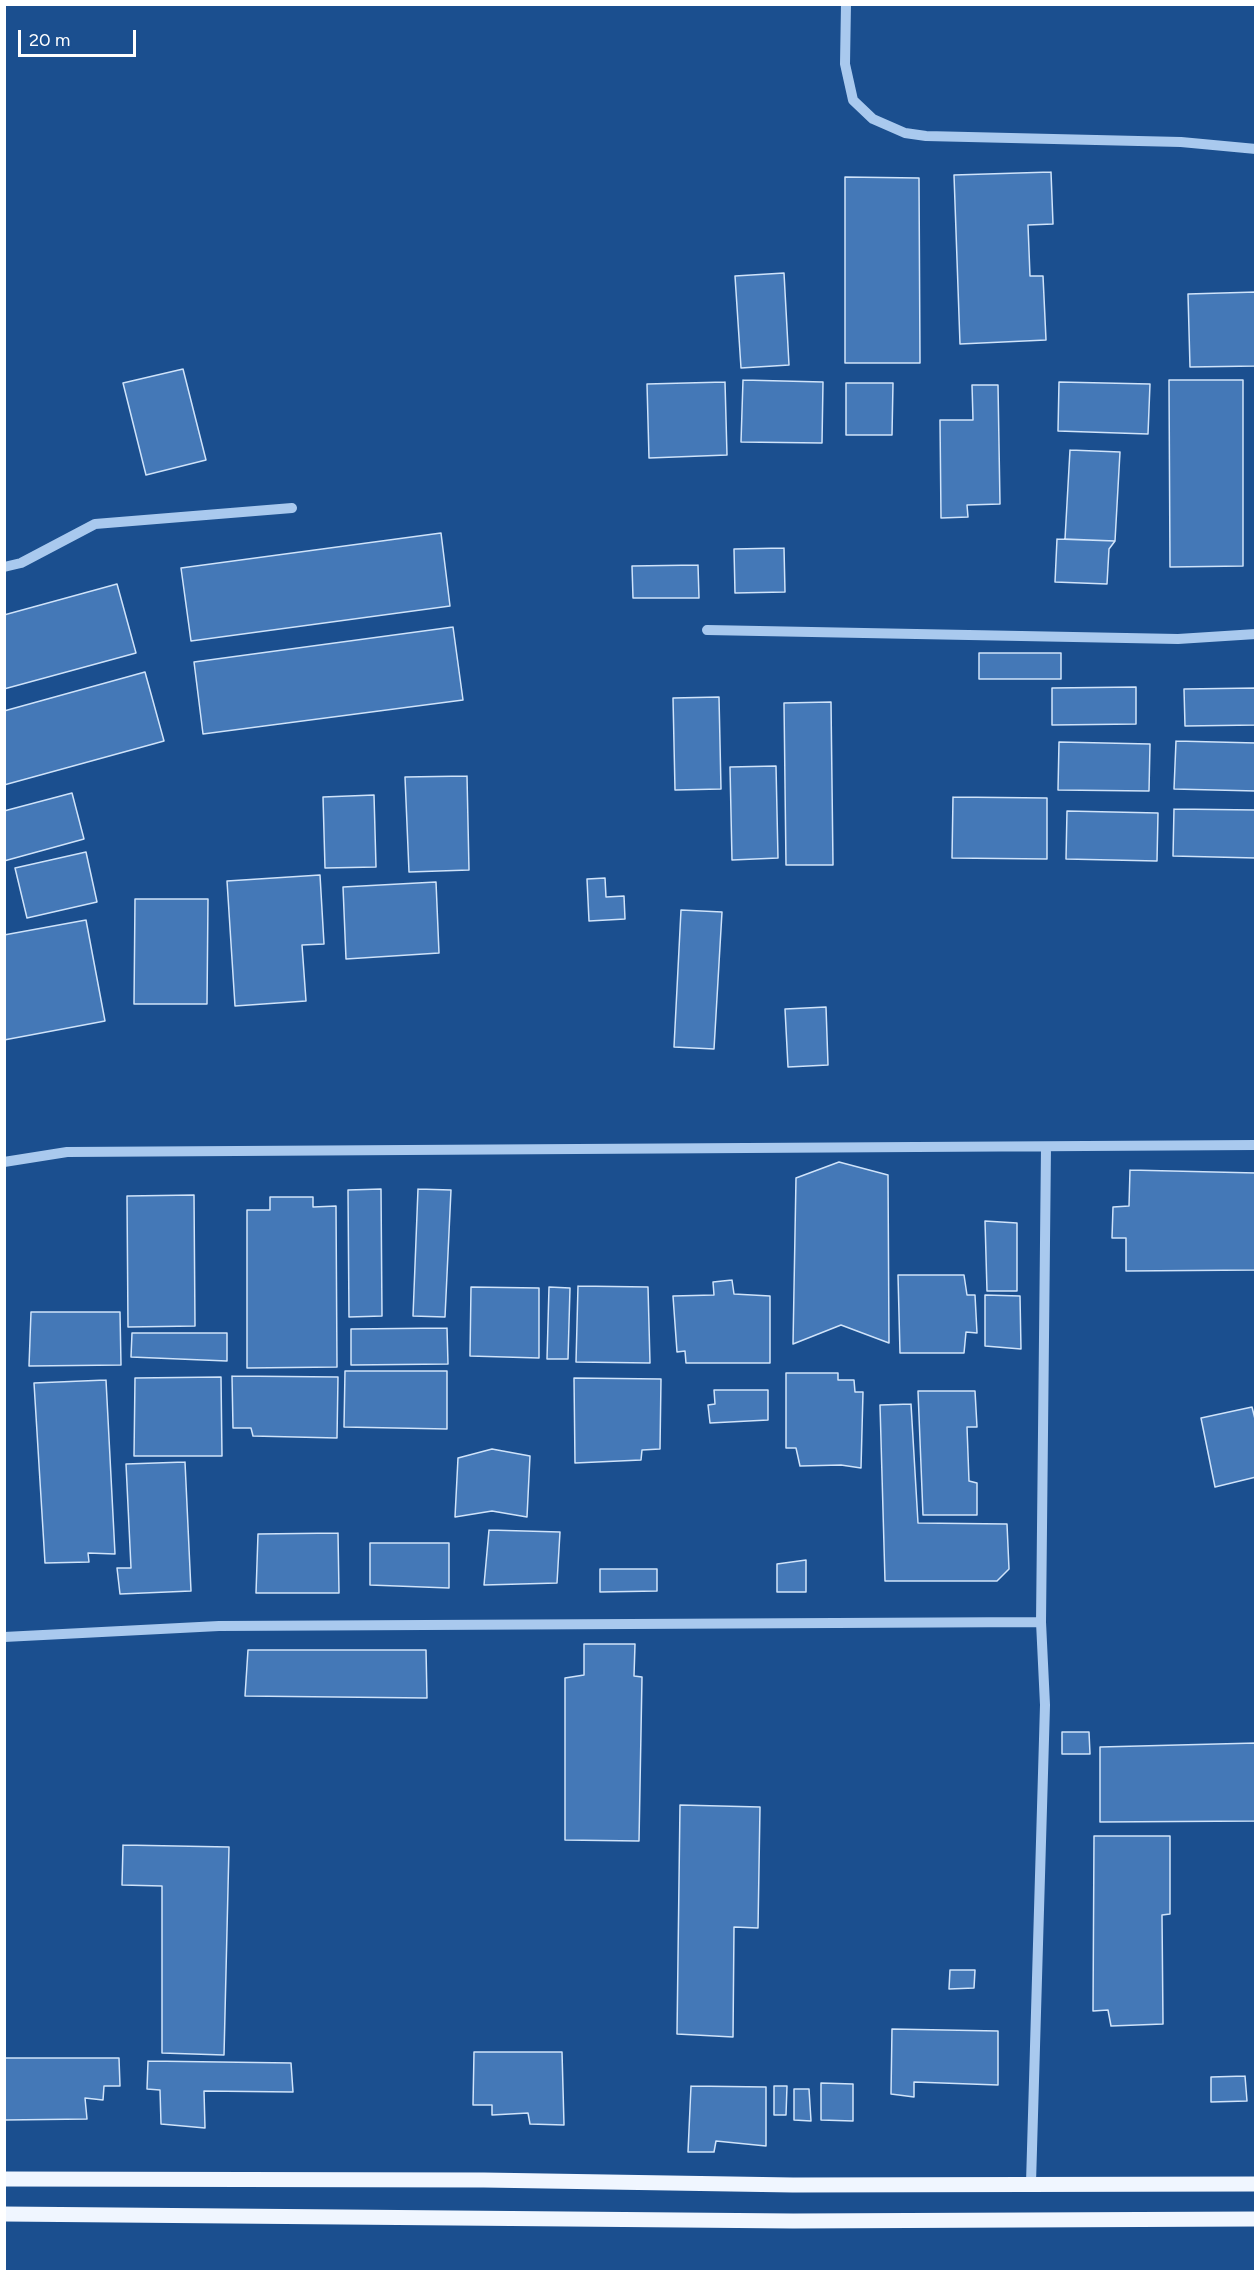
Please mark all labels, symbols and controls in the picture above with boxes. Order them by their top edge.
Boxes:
scale bar [21,18,140,56]
text: 20 m [29,29,70,51]

